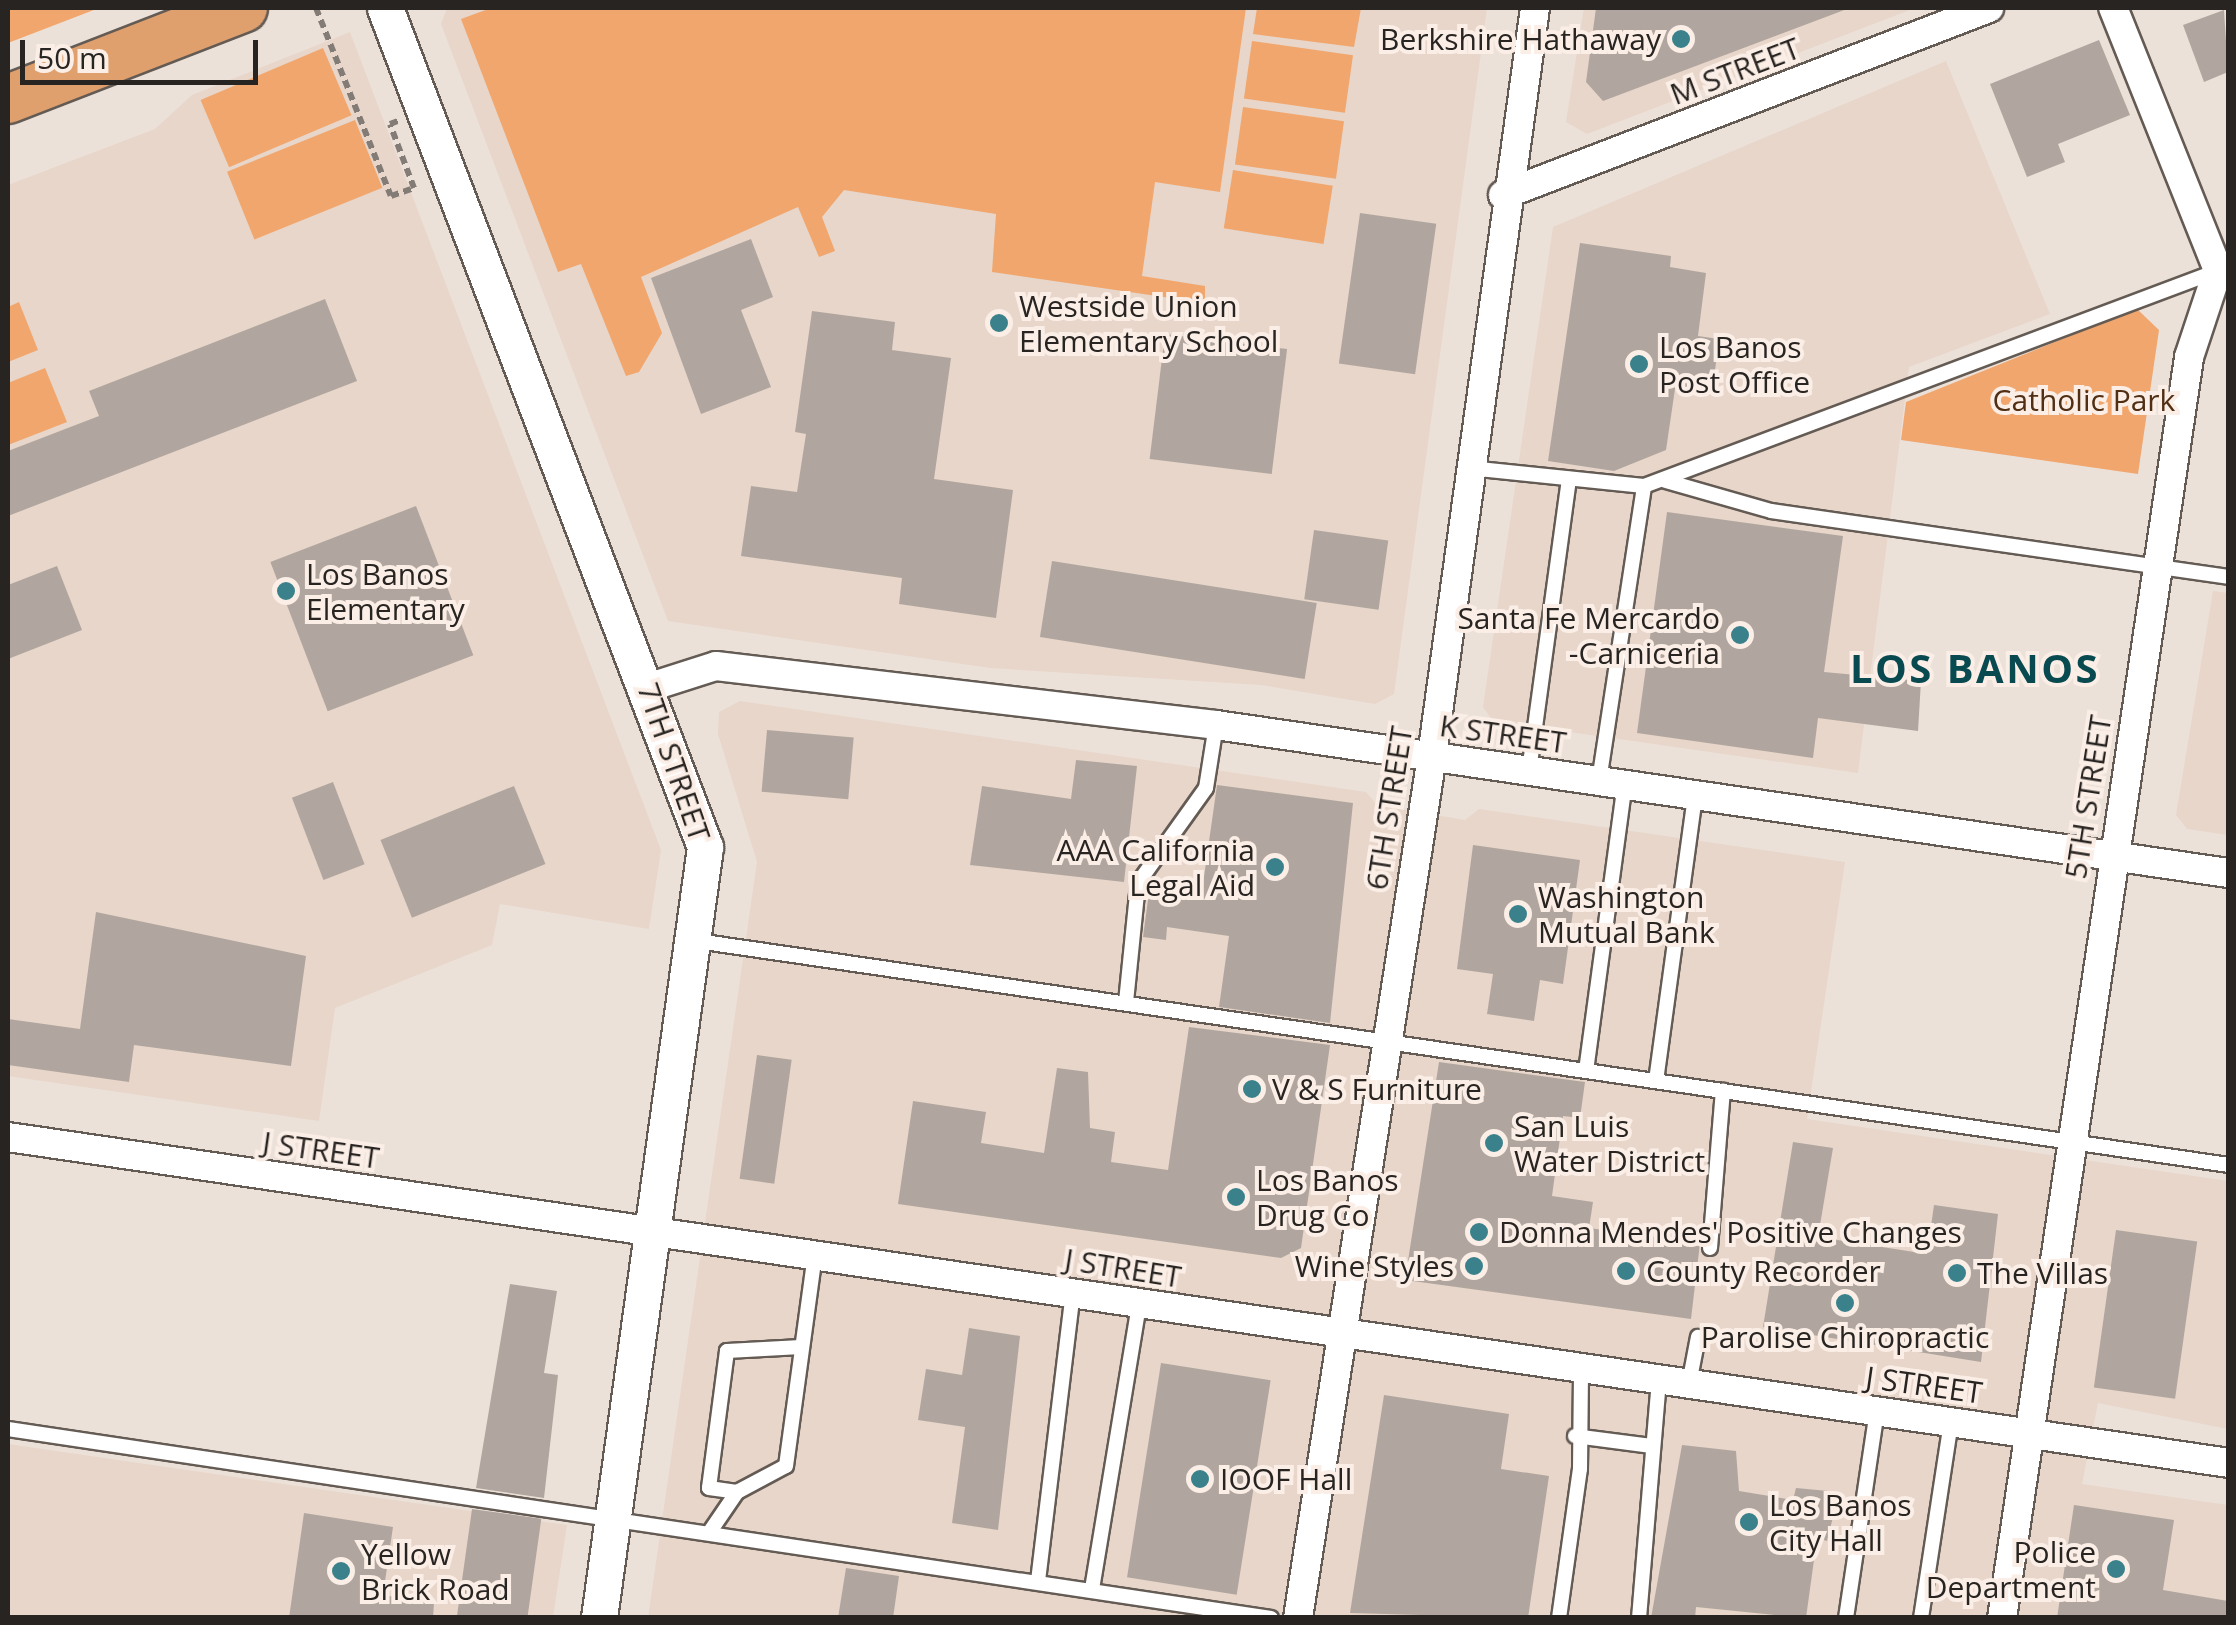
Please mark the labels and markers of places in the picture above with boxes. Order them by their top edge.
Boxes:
place label: Berkshire Hathaway [1380,21,1661,57]
marker: Berkshire Hathaway [1670,28,1692,50]
place label: Westside Union Elementary School [1019,288,1278,358]
marker: Westside Union Elementary School [988,312,1010,334]
place label: Los Banos Post Office [1659,329,1810,400]
marker: Los Banos Post Office [1628,353,1650,375]
place label: Los Banos Elementary [306,556,465,626]
marker: Los Banos Elementary [275,580,297,602]
place label: Santa Fe Mercardo -Carniceria [1457,600,1720,670]
marker: Santa Fe Mercardo -Carniceria [1729,624,1751,646]
place label: AAA California Legal Aid [1057,832,1255,902]
marker: AAA California Legal Aid [1264,856,1286,878]
place label: Washington Mutual Bank [1538,879,1715,950]
marker: Washington Mutual Bank [1507,903,1529,925]
place label: V & S Furniture [1272,1071,1482,1107]
marker: V & S Furniture [1241,1078,1263,1100]
place label: San Luis Water District [1514,1108,1705,1178]
marker: San Luis Water District [1483,1132,1505,1154]
place label: Los Banos Drug Co [1256,1162,1399,1232]
marker: Los Banos Drug Co [1225,1186,1247,1208]
place label: Donna Mendes' Positive Changes [1499,1214,1962,1250]
marker: Donna Mendes' Positive Changes [1468,1221,1490,1243]
place label: Wine Styles [1295,1248,1454,1284]
place label: County Recorder [1646,1253,1881,1289]
marker: Wine Styles [1463,1255,1485,1277]
place label: The Villas [1977,1255,2108,1291]
marker: County Recorder [1615,1260,1637,1282]
marker: The Villas [1946,1262,1968,1284]
marker: Parolise Chiropractic [1834,1292,1856,1314]
place label: Parolise Chiropractic [1701,1319,1989,1355]
place label: IOOF Hall [1220,1461,1352,1497]
marker: IOOF Hall [1189,1468,1211,1490]
place label: Los Banos City Hall [1769,1487,1912,1558]
marker: Los Banos City Hall [1738,1511,1760,1533]
place label: Police Department [1926,1534,2096,1604]
place label: Yellow Brick Road [361,1536,510,1606]
marker: Police Department [2105,1558,2127,1580]
marker: Yellow Brick Road [330,1560,352,1582]

